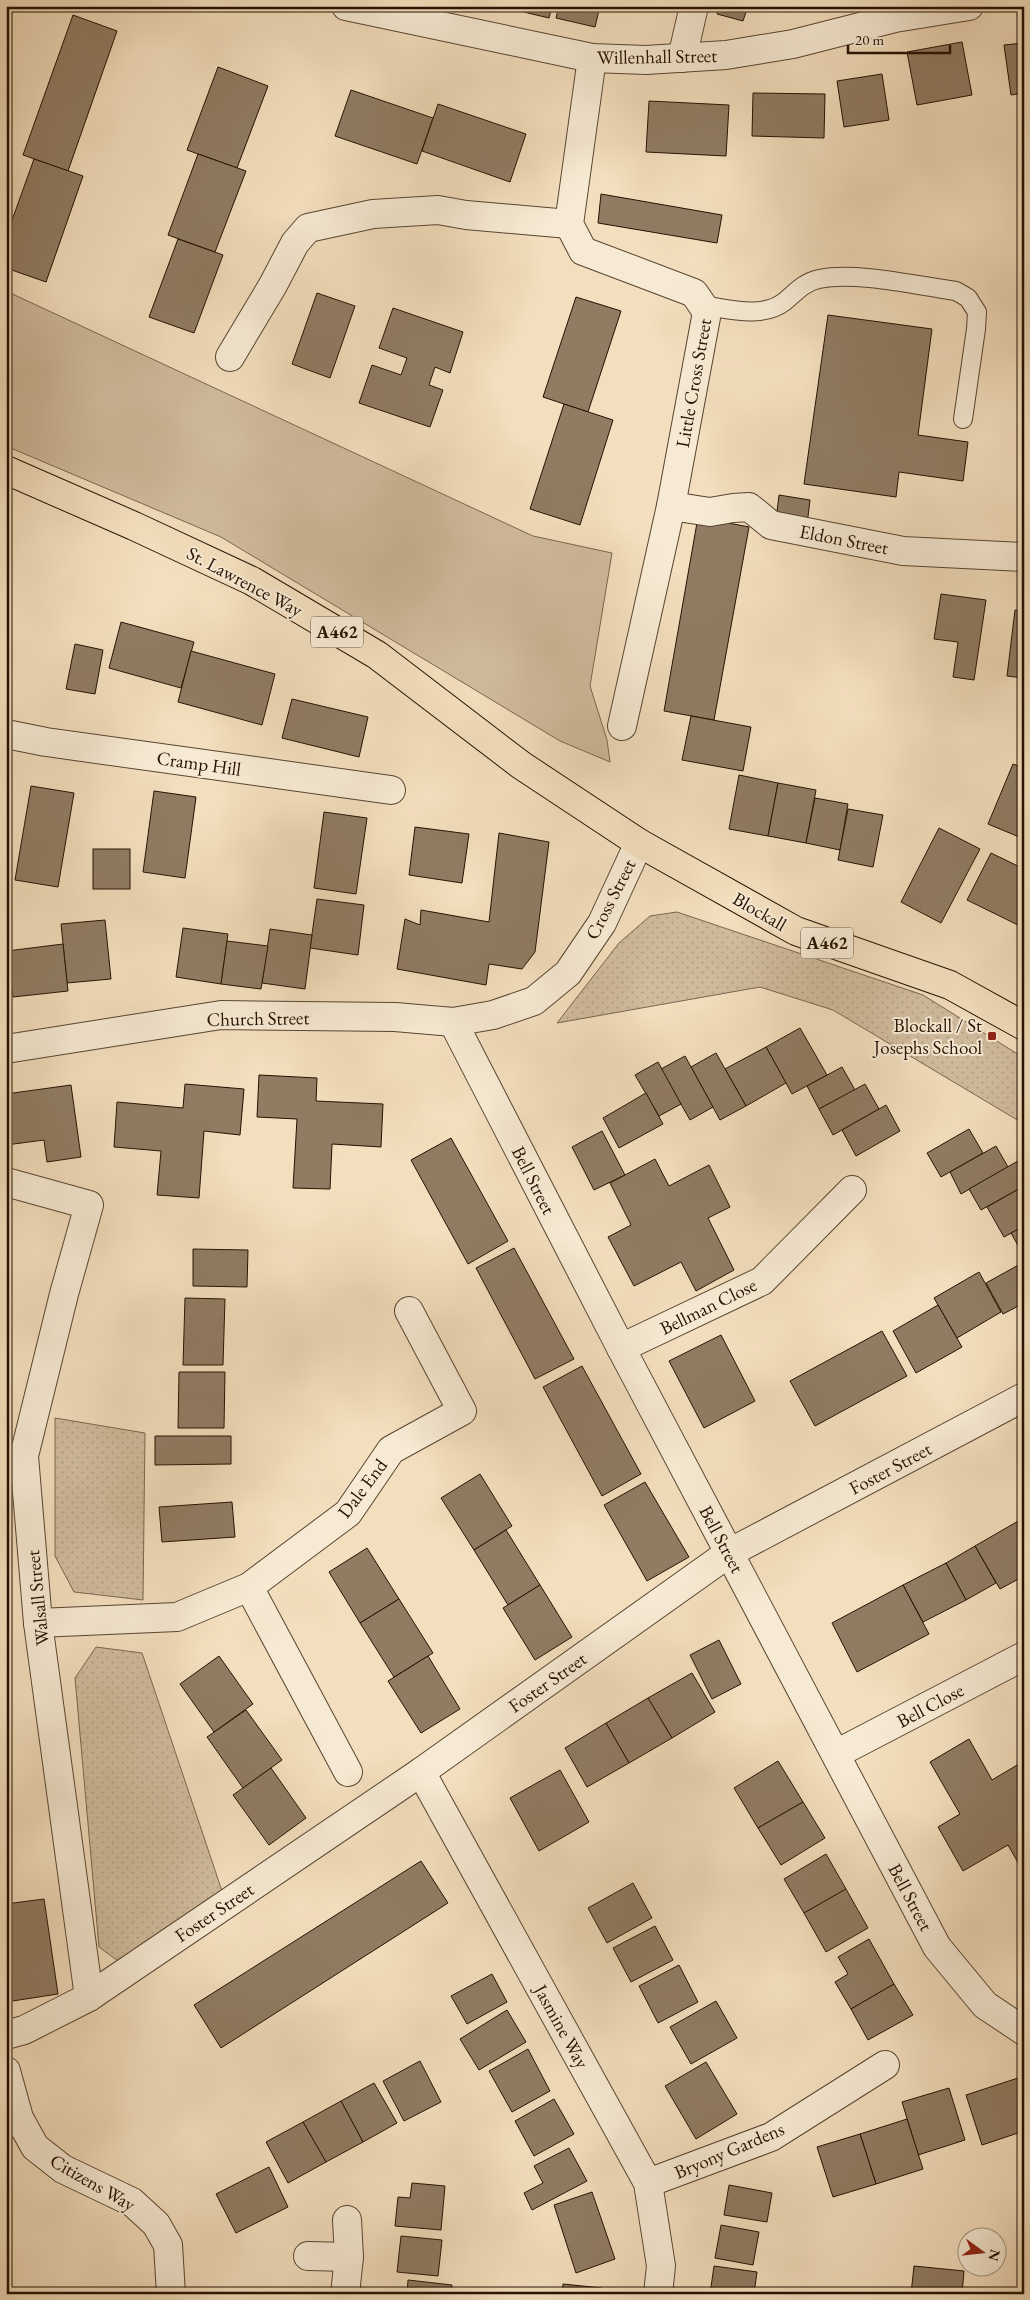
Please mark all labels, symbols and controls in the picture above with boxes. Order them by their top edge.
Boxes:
scale bar [848,22,950,54]
text: 20 m [855,30,884,49]
street label: Willenhall Street [597,43,717,70]
street label: Little Cross Street [670,317,717,450]
street label: Eldon Street [797,519,890,560]
street label: St. Lawrence Way [182,540,308,623]
road number: A462 [311,616,363,648]
street label: Cramp Hill [155,745,243,782]
street label: Cross Street [580,855,641,944]
street label: Blockall [728,886,792,937]
road number: A462 [801,928,853,958]
street label: Church Street [206,1005,310,1032]
place label: Blockall / St Josephs School [872,1013,982,1060]
marker: Blockall / St Josephs School [986,1030,998,1042]
street label: Bell Street [506,1142,561,1219]
street label: Bellman Close [656,1272,761,1341]
street label: Foster Street [845,1436,936,1501]
street label: Dale End [332,1453,393,1523]
street label: Bell Street [693,1501,750,1577]
street label: Walsall Street [20,1549,55,1647]
street label: Foster Street [503,1646,591,1718]
street label: Bell Close [892,1677,968,1733]
street label: Bell Street [882,1859,939,1935]
street label: Foster Street [170,1877,259,1948]
street label: Jasmine Way [527,1978,595,2073]
street label: Bryony Gardens [670,2116,788,2185]
street label: Citizens Way [46,2148,141,2217]
north arrow [958,2228,1008,2278]
text: N [984,2248,1005,2264]

